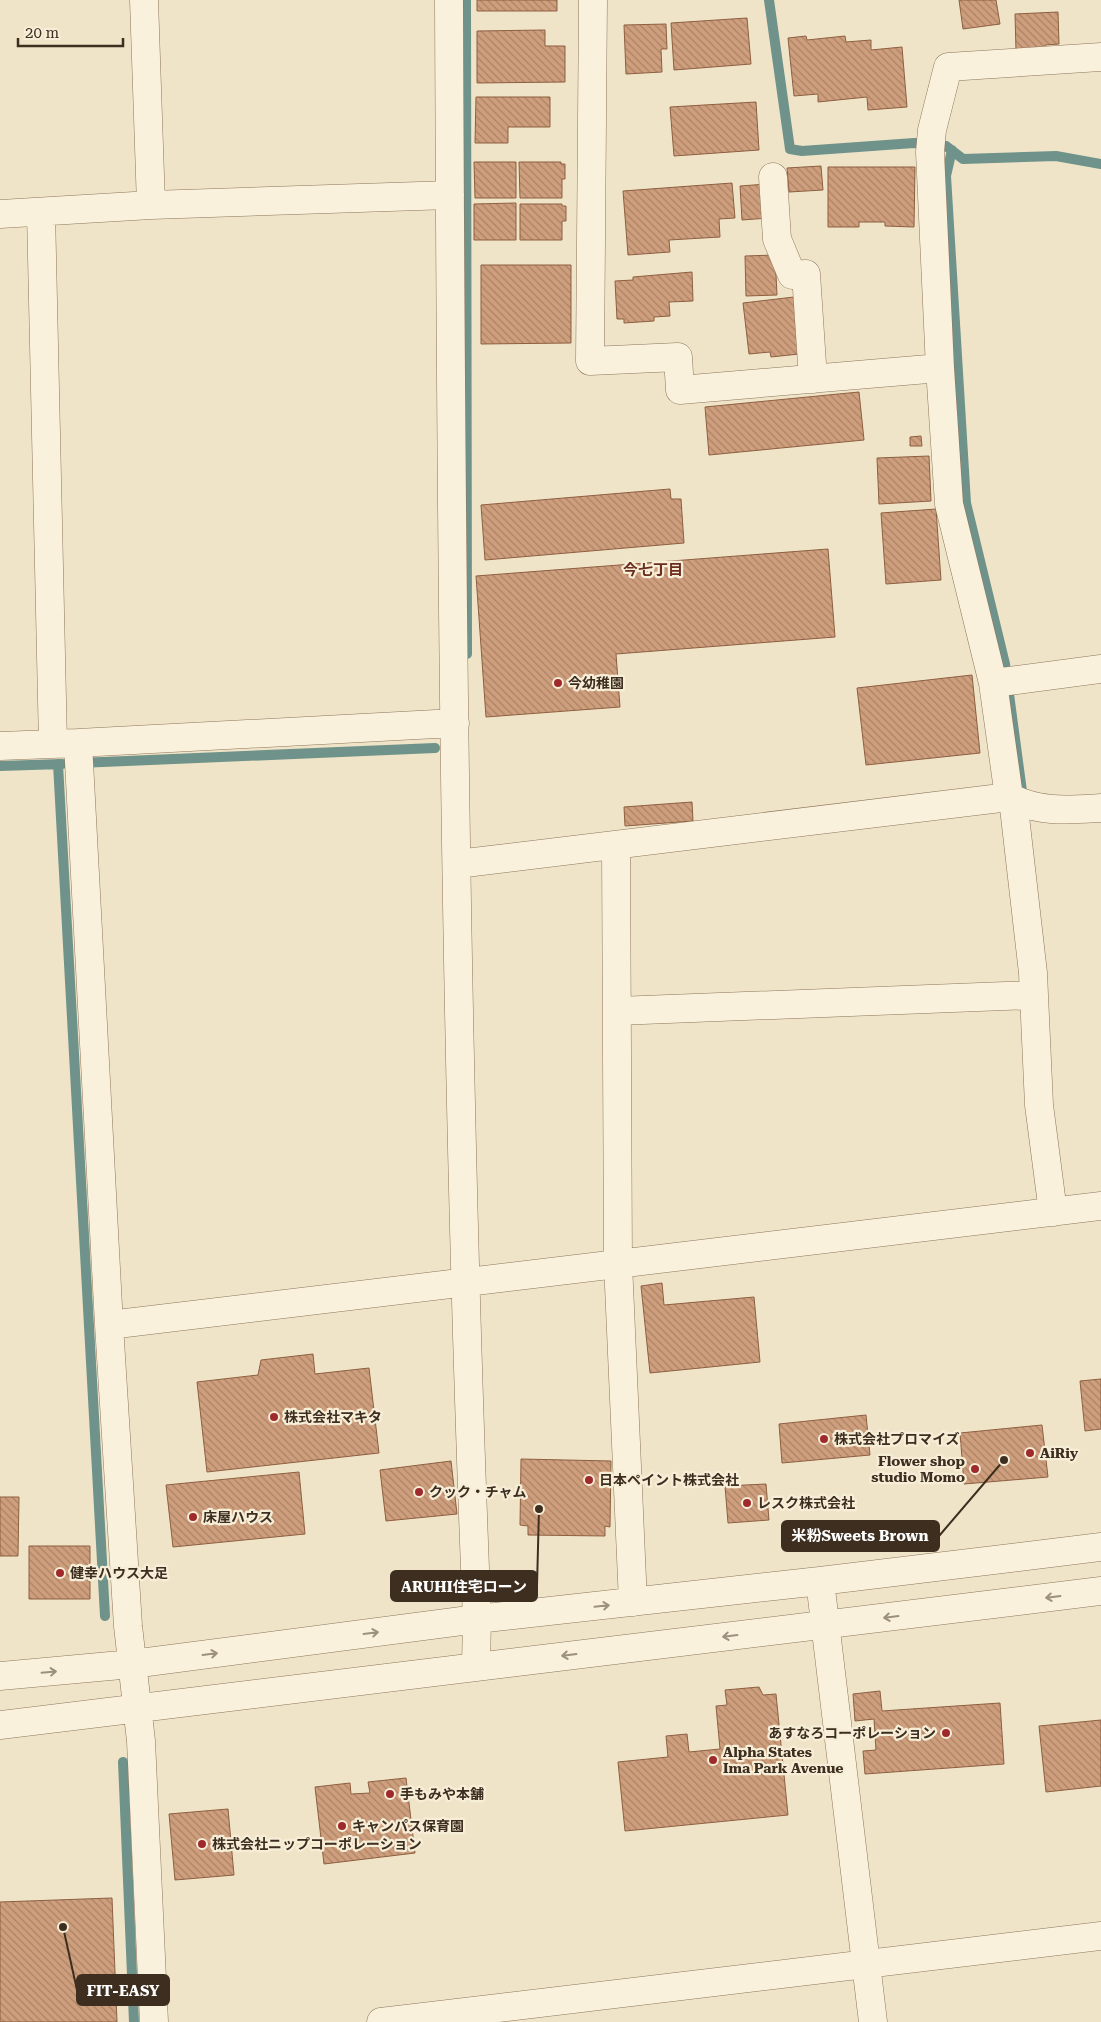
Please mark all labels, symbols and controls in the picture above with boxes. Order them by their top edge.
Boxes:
scale bar [18,15,122,47]
text: 20 m [25,24,60,42]
district label: 今七丁目 [623,561,683,579]
place label: 今幼稚園 [568,675,624,691]
marker: 今幼稚園 [552,677,564,689]
place label: 株式会社マキタ [284,1409,382,1425]
marker: 株式会社マキタ [268,1411,280,1423]
place label: 株式会社プロマイズ [834,1431,960,1447]
marker: 株式会社プロマイズ [818,1433,830,1445]
place label: AiRiy [1040,1445,1079,1461]
marker: AiRiy [1024,1447,1036,1459]
place label: Flower shop studio Momo [871,1453,965,1485]
marker: Flower shop studio Momo [969,1463,981,1475]
place label: 日本ペイント株式会社 [599,1472,739,1488]
marker: 日本ペイント株式会社 [583,1474,595,1486]
place label: クック・チャム [429,1484,527,1500]
marker: クック・チャム [413,1486,425,1498]
place label: レスク株式会社 [757,1495,855,1511]
marker: レスク株式会社 [741,1497,753,1509]
place label: 床屋ハウス [203,1509,273,1525]
marker: 床屋ハウス [187,1511,199,1523]
callout: 米粉Sweets Brown [782,1521,939,1551]
text: 米粉Sweets Brown [791,1527,929,1545]
place label: 健幸ハウス大足 [70,1565,168,1581]
marker: 健幸ハウス大足 [54,1567,66,1579]
callout: ARUHI住宅ローン [391,1571,537,1601]
text: ARUHI住宅ローン [401,1578,527,1596]
one-way arrow [1045,1592,1061,1602]
one-way arrow [594,1601,610,1611]
one-way arrow [884,1612,900,1622]
one-way arrow [363,1628,379,1638]
one-way arrow [722,1631,738,1641]
one-way arrow [202,1649,218,1659]
one-way arrow [561,1650,577,1660]
one-way arrow [40,1667,56,1677]
place label: あすなろコーポレーション [768,1725,936,1741]
marker: あすなろコーポレーション [940,1727,952,1739]
place label: Alpha States Ima Park Avenue [723,1744,844,1776]
marker: Alpha States Ima Park Avenue [707,1754,719,1766]
place label: 手もみや本舗 [400,1786,484,1802]
marker: 手もみや本舗 [384,1788,396,1800]
place label: キャンパス保育園 [352,1818,464,1834]
marker: キャンパス保育園 [336,1820,348,1832]
place label: 株式会社ニップコーポレーション [212,1836,422,1852]
marker: 株式会社ニップコーポレーション [196,1838,208,1850]
callout: FIT-EASY [77,1975,169,2005]
text: FIT-EASY [87,1982,160,2000]

